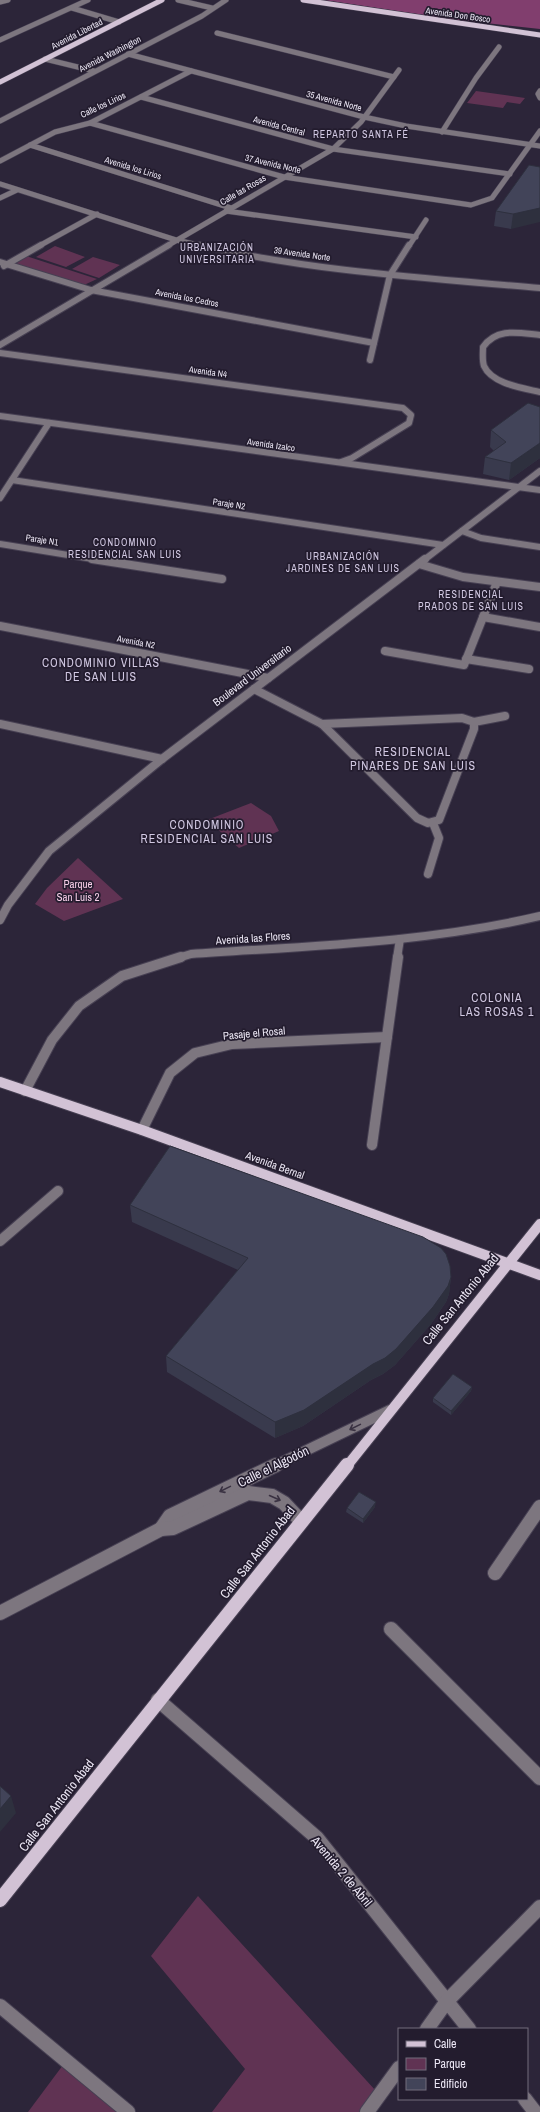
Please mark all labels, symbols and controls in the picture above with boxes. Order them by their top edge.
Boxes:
street label: Avenida Don Bosco [424,4,491,25]
street label: Avenida Libertad [48,16,105,53]
street label: Avenida Washington [76,33,143,75]
street label: 35 Avenida Norte [305,88,363,114]
street label: Calle los Lirios [78,89,128,121]
street label: Avenida Central [251,113,306,139]
district label: REPARTO SANTA FÉ [313,128,409,141]
street label: 37 Avenida Norte [244,152,302,176]
street label: Avenida los Lirios [102,153,163,182]
street label: Calle las Rosas [218,172,268,208]
district label: URBANIZACIÓN UNIVERSITARIA [179,241,255,266]
street label: 39 Avenida Norte [273,244,331,264]
street label: Avenida los Cedros [153,286,220,310]
street label: Avenida N4 [187,363,228,381]
street label: Avenida Izalco [245,436,296,454]
street label: Paraje N2 [212,496,246,512]
street label: Paraje N1 [25,532,59,548]
district label: CONDOMINIO RESIDENCIAL SAN LUIS [68,536,182,561]
district label: URBANIZACIÓN JARDINES DE SAN LUIS [286,550,400,575]
district label: RESIDENCIAL PRADOS DE SAN LUIS [418,588,524,613]
street label: Avenida N2 [115,632,156,652]
street label: Boulevard Universitario [210,641,294,709]
district label: CONDOMINIO VILLAS DE SAN LUIS [42,655,160,685]
district label: RESIDENCIAL PINARES DE SAN LUIS [350,744,476,774]
district label: CONDOMINIO RESIDENCIAL SAN LUIS [141,817,273,847]
park label: Parque San Luis 2 [56,877,100,904]
street label: Avenida las Flores [214,928,291,948]
district label: COLONIA LAS ROSAS 1 [460,990,535,1020]
street label: Pasaje el Rosal [222,1023,286,1043]
street label: Avenida Bernal [243,1148,306,1182]
street label: Calle San Antonio Abad [418,1250,502,1348]
one-way arrow [349,1424,361,1431]
street label: Calle el Algodón [235,1442,312,1491]
one-way arrow [219,1486,231,1493]
one-way arrow [268,1494,280,1502]
street label: Calle San Antonio Abad [216,1503,299,1602]
street label: Calle San Antonio Abad [15,1756,98,1855]
street label: Avenida 2 de Abril [307,1832,376,1910]
legend [398,2028,528,2100]
text: Calle [434,2036,456,2052]
text: Parque [434,2056,466,2072]
text: Edificio [434,2076,467,2092]

